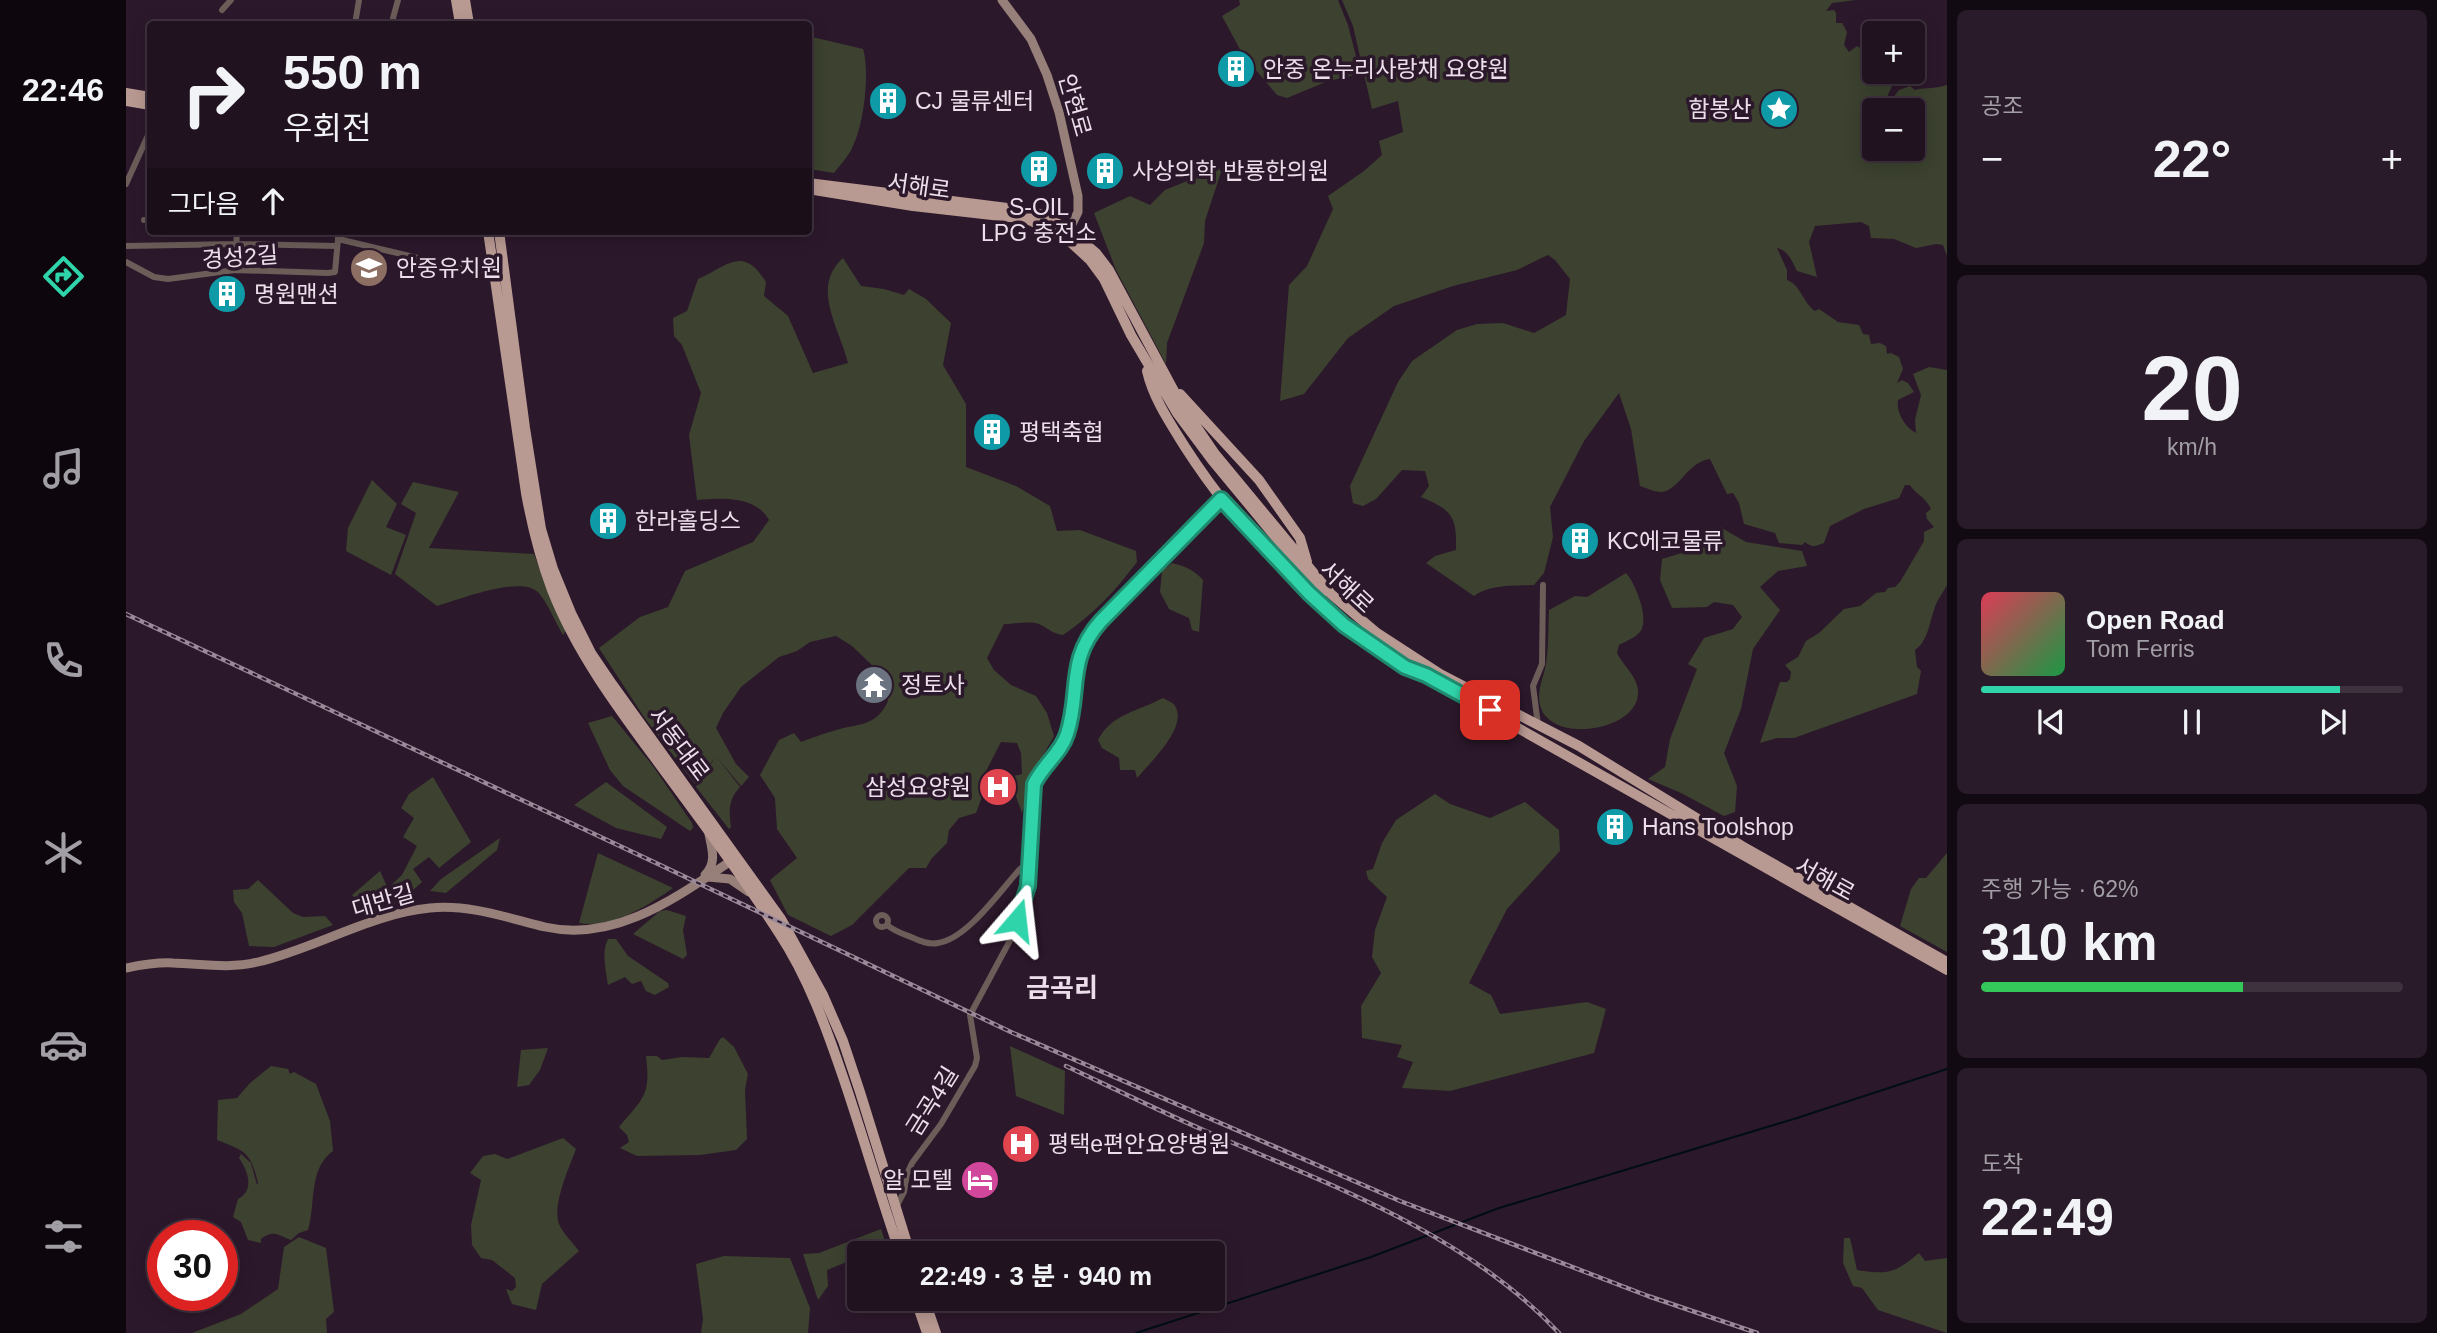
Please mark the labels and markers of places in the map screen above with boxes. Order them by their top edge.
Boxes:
building icon: 안중 온누리사랑채 요양원 [1215,48,1257,90]
place label: 안중 온누리사랑채 요양원 [1263,56,1509,82]
building icon: CJ 물류센터 [867,80,909,122]
place label: CJ 물류센터 [915,88,1034,114]
place icon: 함봉산 [1758,88,1800,130]
place label: 함봉산 [1689,96,1752,122]
building icon: S-OIL LPG 충전소 [1018,148,1060,190]
building icon: 사상의학 반룡한의원 [1084,150,1126,192]
place label: 사상의학 반룡한의원 [1132,158,1329,184]
place label: S-OIL LPG 충전소 [981,194,1097,246]
school or university icon: 안중유치원 [348,247,390,289]
place label: 안중유치원 [396,255,502,281]
building icon: 명원맨션 [206,273,248,315]
place label: 명원맨션 [254,281,339,307]
building icon: 평택축협 [971,411,1013,453]
place label: 평택축협 [1019,419,1104,445]
building icon: 한라홀딩스 [587,500,629,542]
place label: 한라홀딩스 [635,508,741,534]
building icon: KC에코물류 [1559,520,1601,562]
place label: KC에코물류 [1607,528,1724,554]
temple icon: 정토사 [853,664,895,706]
place label: 정토사 [901,672,964,698]
pin [1460,680,1520,740]
hospital icon: 삼성요양원 [977,766,1019,808]
place label: 삼성요양원 [865,774,971,800]
building icon: Hans Toolshop [1594,806,1636,848]
place label: Hans Toolshop [1642,814,1794,840]
hospital icon: 평택e편안요양병원 [1000,1123,1042,1165]
place label: 평택e편안요양병원 [1048,1131,1230,1157]
hotel icon: 알 모텔 [959,1159,1001,1201]
place label: 알 모텔 [883,1167,953,1193]

